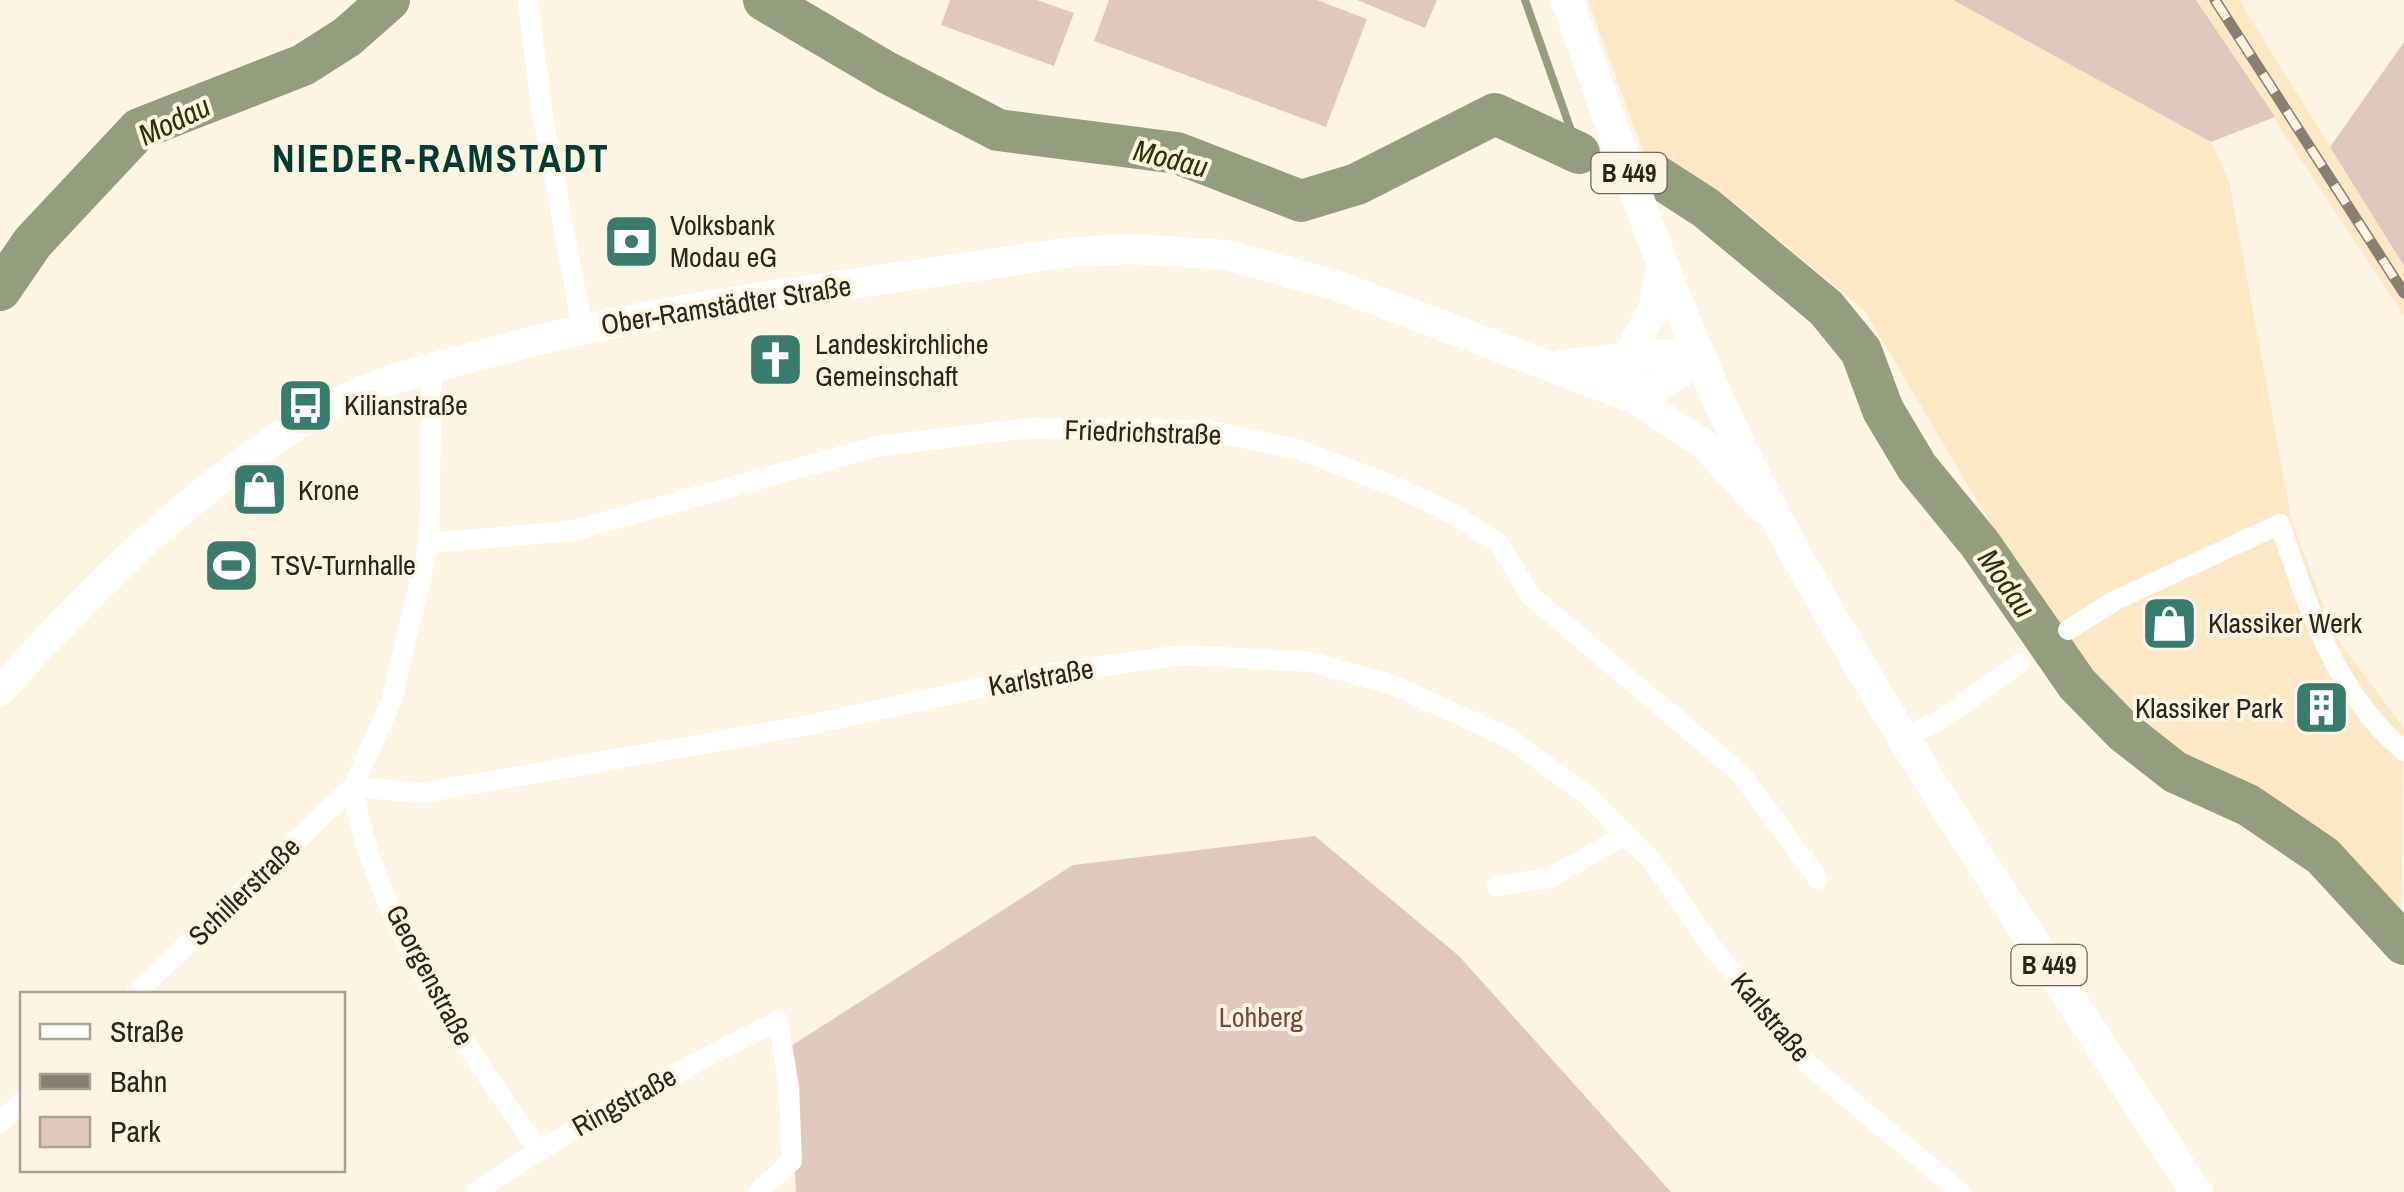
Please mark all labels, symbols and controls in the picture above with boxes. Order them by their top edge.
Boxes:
water label: Modau [131,85,217,154]
water label: Modau [1130,129,1213,187]
district label: NIEDER-RAMSTADT [272,133,610,184]
road number: B 449 [1592,153,1666,193]
place label: Volksbank Modau eG [670,206,777,276]
bank icon: Volksbank Modau eG [601,211,661,271]
street label: Ober-Ramstädter Straße [598,266,854,344]
place label: Landeskirchliche Gemeinschaft [815,325,989,395]
church icon: Landeskirchliche Gemeinschaft [746,330,806,390]
bus stop icon: Kilianstraße [275,375,335,435]
place label: Kilianstraße [344,386,468,424]
street label: Friedrichstraße [1064,410,1222,454]
shop icon: Krone [229,460,289,520]
place label: Krone [298,471,359,509]
sports icon: TSV-Turnhalle [202,535,262,595]
water label: Modau [1969,541,2045,626]
place label: TSV-Turnhalle [271,546,416,584]
shop icon: Klassiker Werk [2139,593,2199,653]
place label: Klassiker Werk [2208,604,2362,642]
street label: Karlstraße [986,649,1096,705]
building icon: Klassiker Park [2292,678,2352,738]
place label: Klassiker Park [2135,689,2284,727]
street label: Schillerstraße [180,828,308,954]
street label: Georgenstraße [377,898,483,1052]
road number: B 449 [2012,945,2086,985]
street label: Karlstraße [1722,964,1820,1070]
legend [20,992,345,1172]
park label: Lohberg [1219,998,1303,1036]
text: Straße [110,1011,184,1051]
street label: Ringstraße [565,1057,683,1145]
text: Bahn [110,1061,167,1101]
text: Park [110,1111,161,1151]

